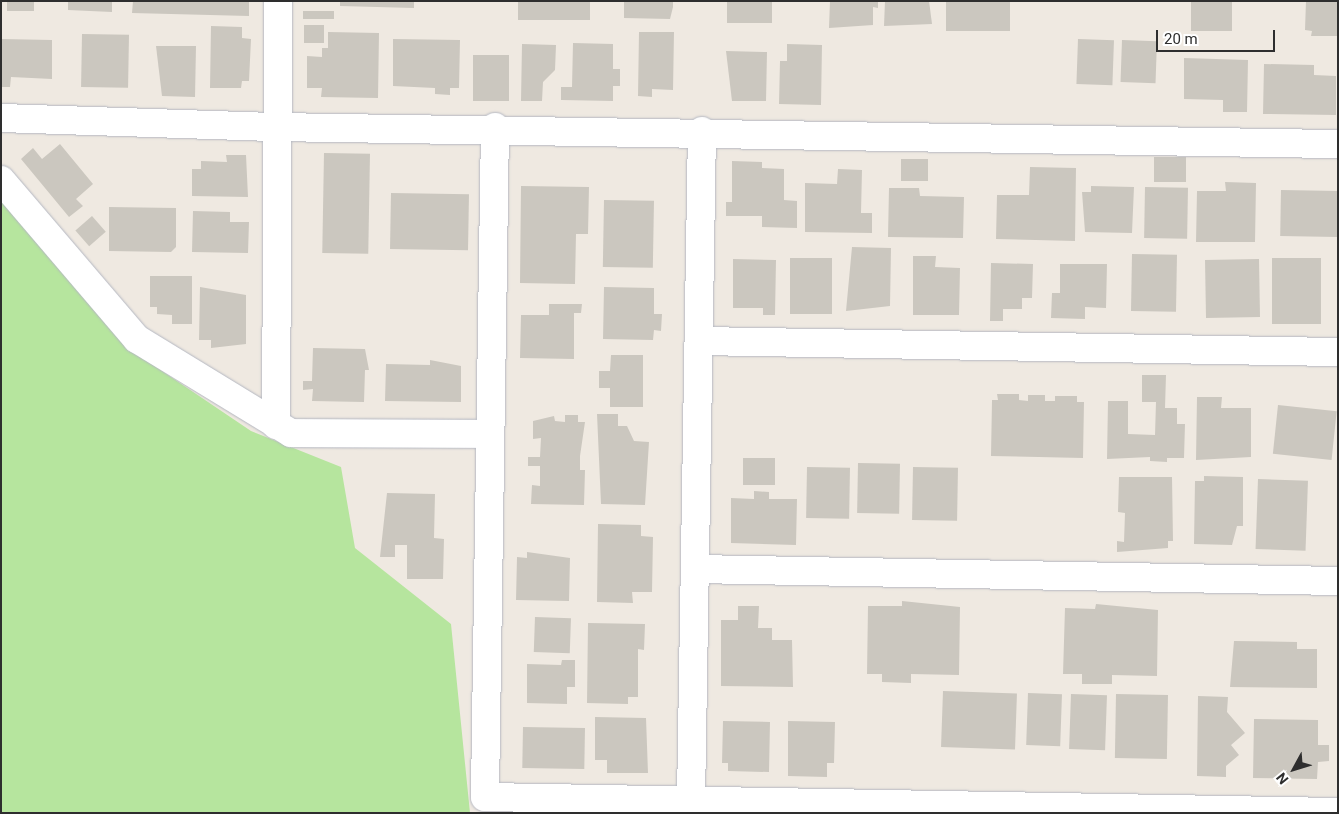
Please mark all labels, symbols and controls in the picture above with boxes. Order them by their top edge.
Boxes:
scale bar [1159,20,1278,52]
text: 20 m [1164,30,1198,48]
north arrow [1269,744,1319,794]
text: N [1273,770,1292,787]

